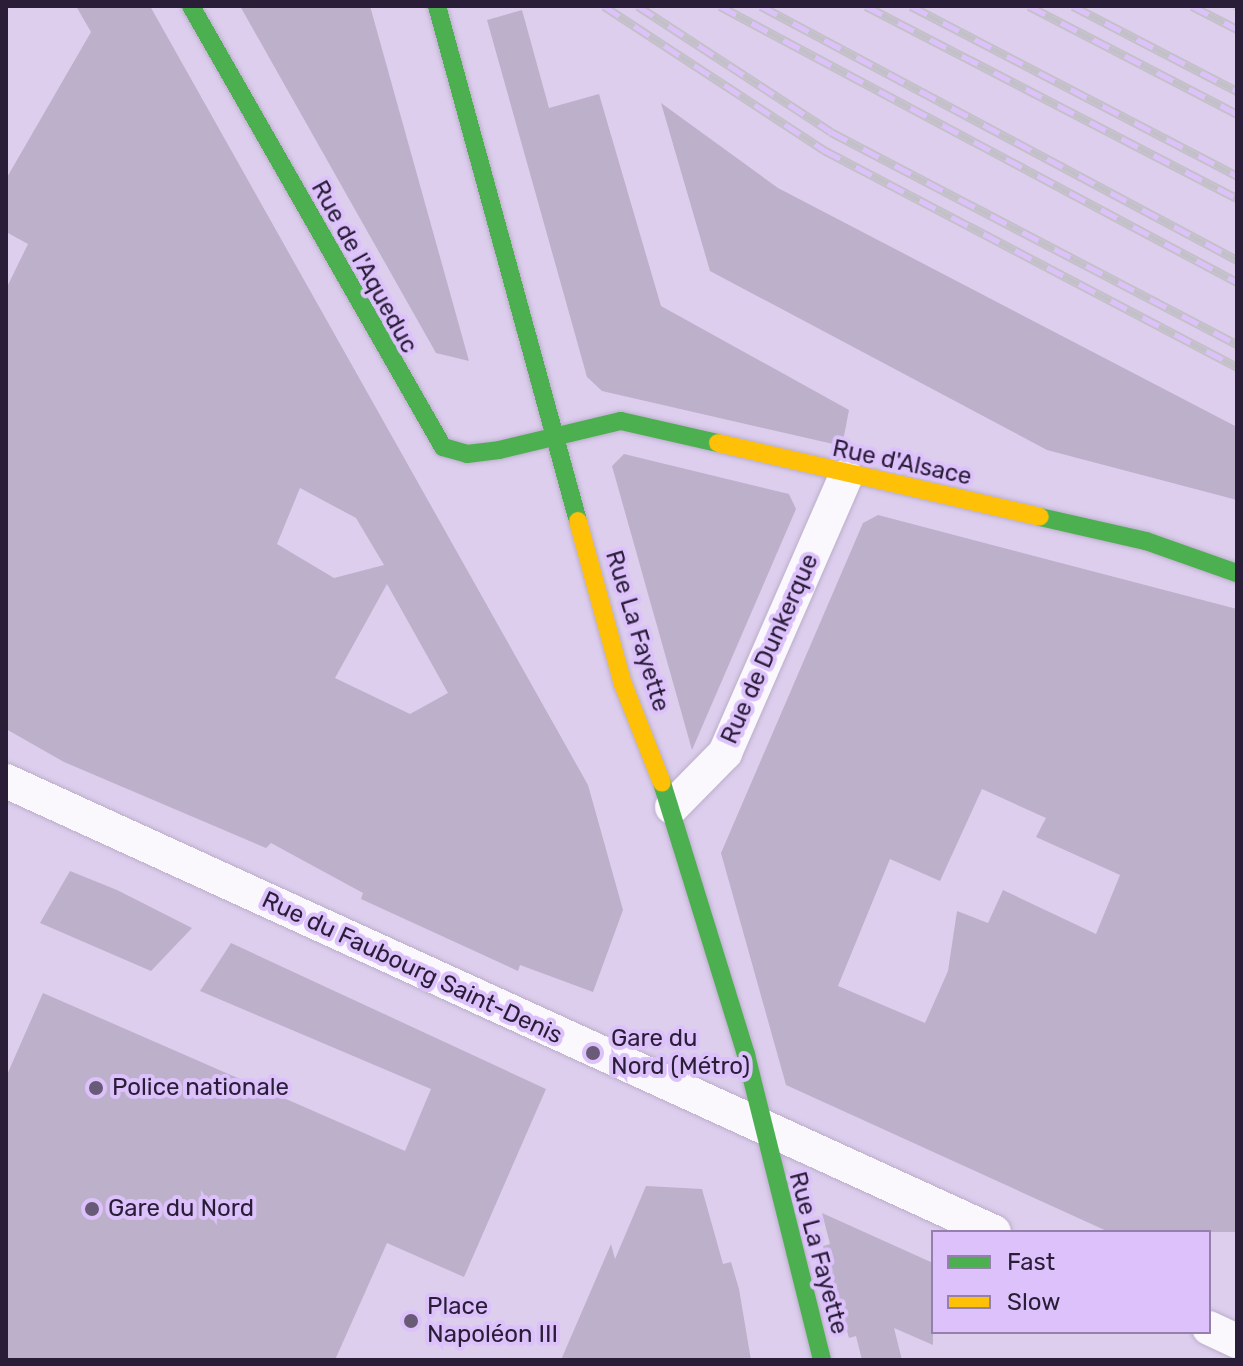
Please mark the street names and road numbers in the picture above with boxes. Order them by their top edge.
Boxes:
street label: Rue de l'Aqueduc [305,176,423,358]
street label: Rue d'Alsace [830,434,974,492]
street label: Rue La Fayette [599,547,675,715]
street label: Rue de Dunkerque [715,550,825,748]
street label: Rue du Faubourg Saint-Denis [257,886,567,1050]
street label: Rue La Fayette [783,1169,853,1337]

